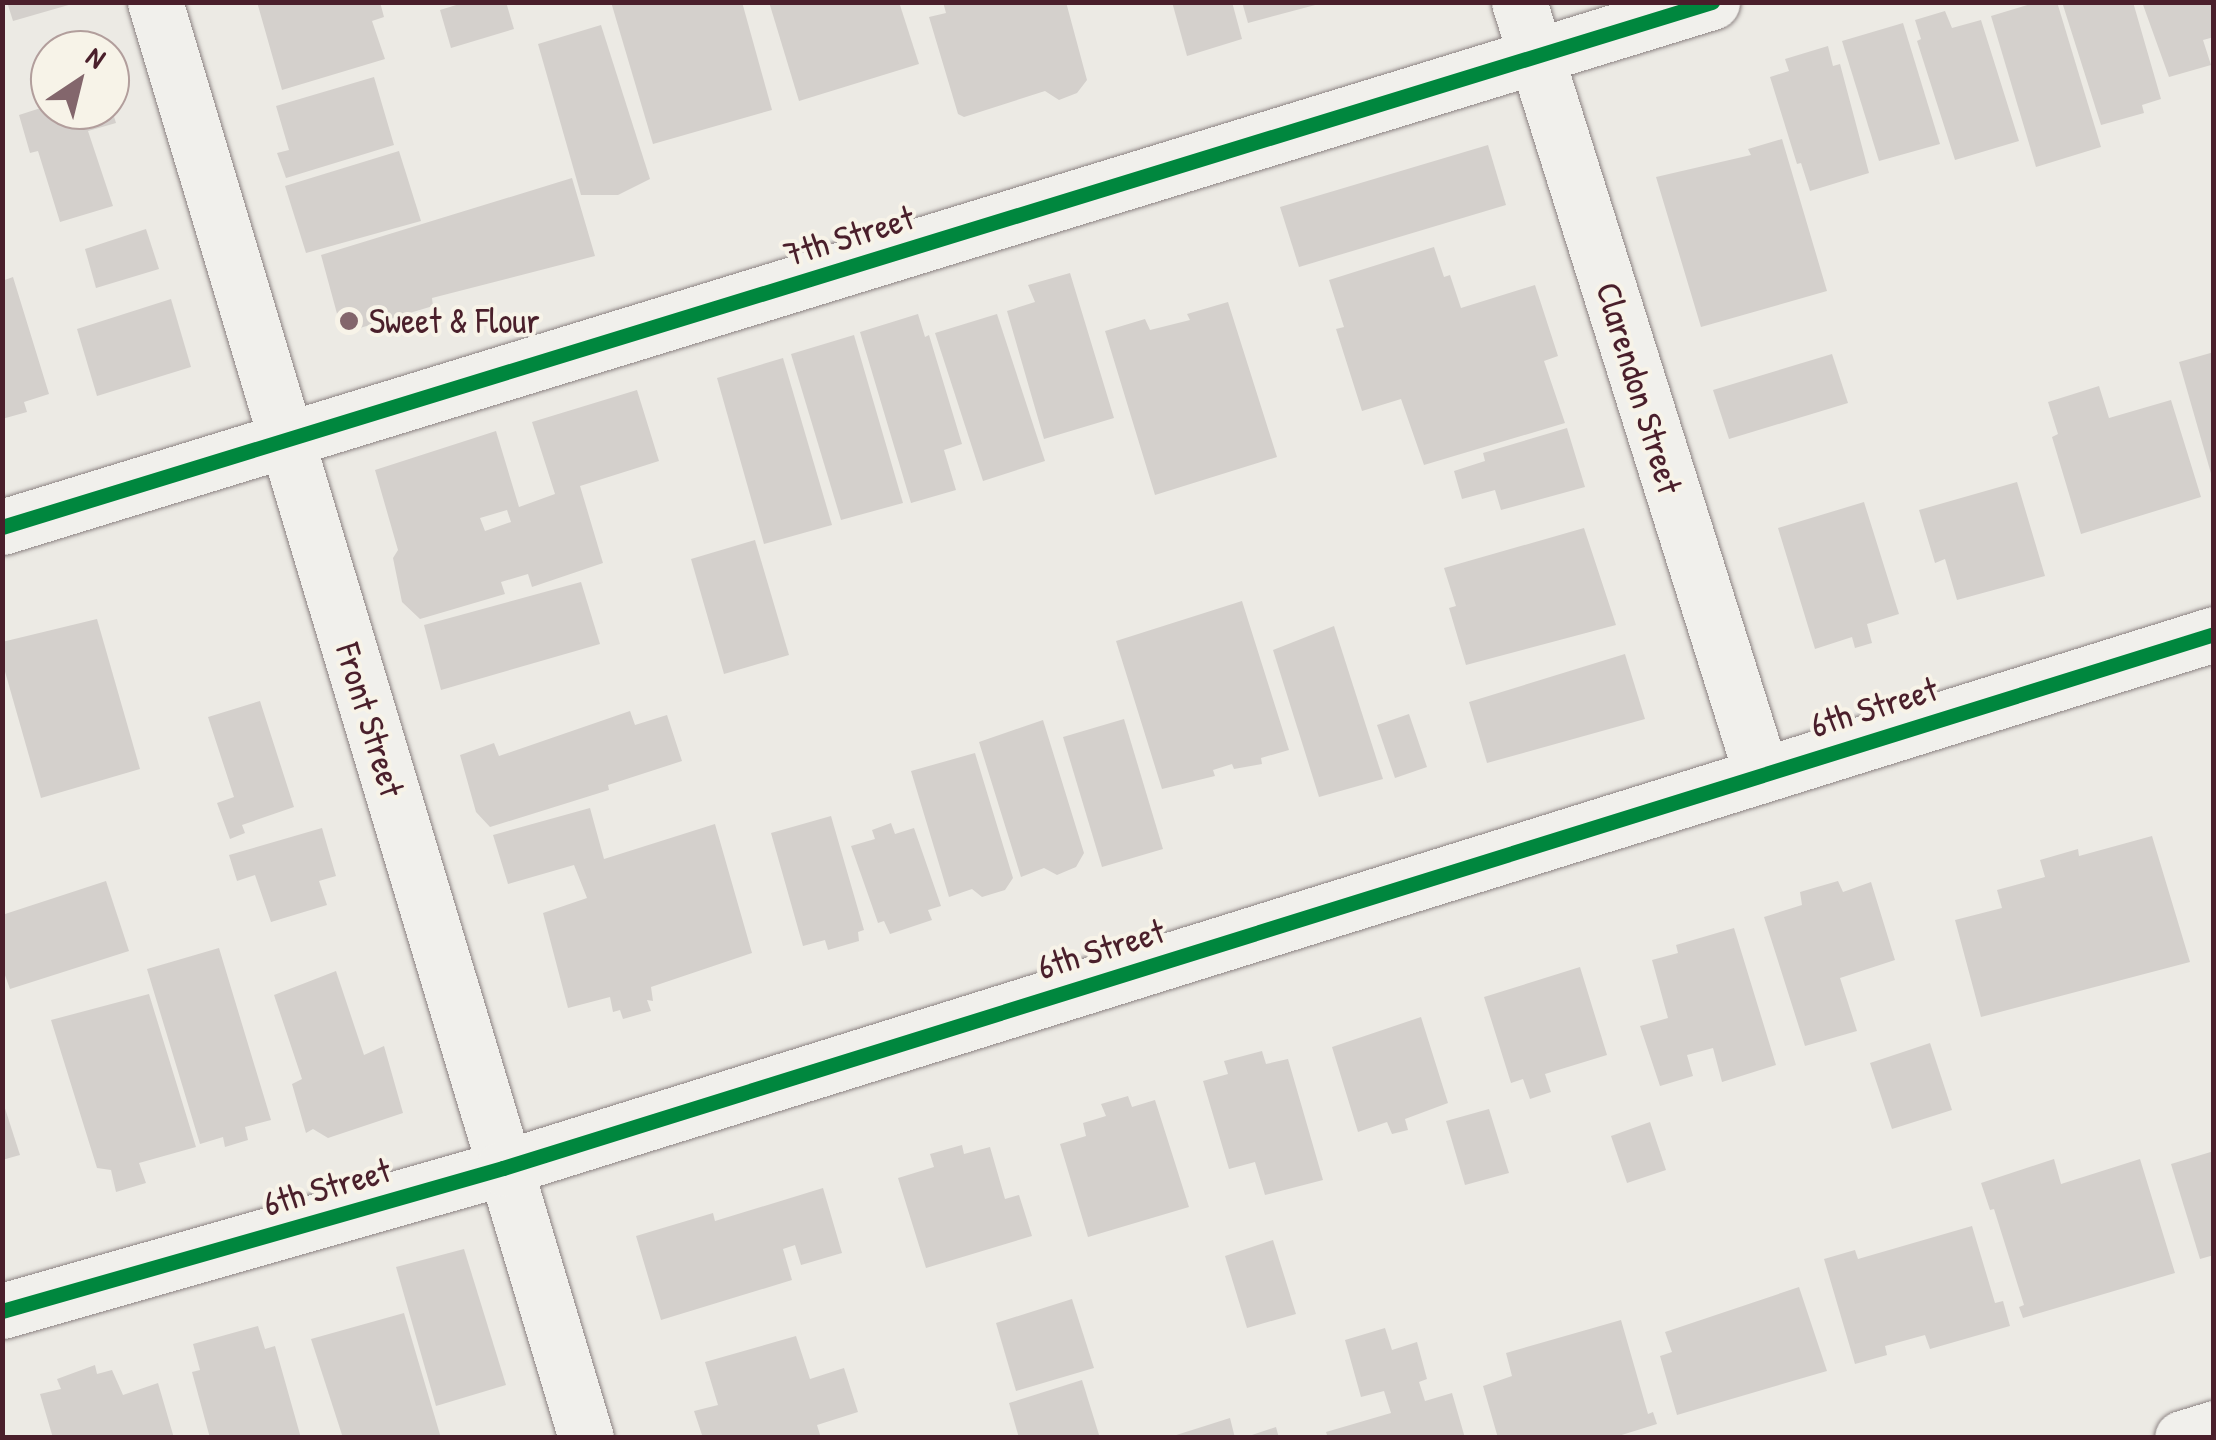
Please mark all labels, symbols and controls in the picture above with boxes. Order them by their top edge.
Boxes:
north arrow [30,30,130,130]
text: N [79,37,113,77]
street label: 7th Street [779,196,919,276]
street label: Clarendon Street [1587,277,1691,499]
place label: Sweet & Flour [369,300,540,342]
marker: Sweet & Flour [338,310,360,332]
street label: Front Street [327,638,413,802]
street label: 6th Street [1806,668,1942,746]
street label: 6th Street [1033,910,1169,988]
street label: 6th Street [259,1149,395,1225]

